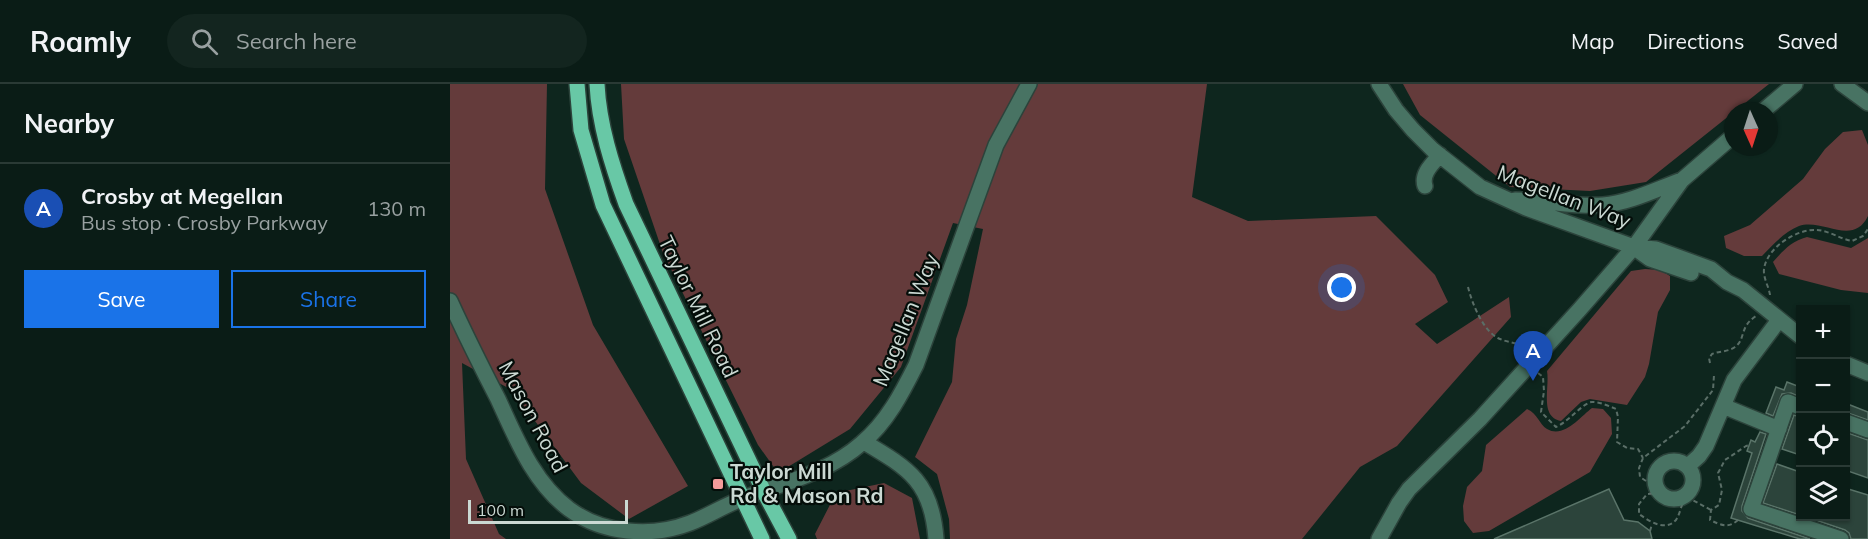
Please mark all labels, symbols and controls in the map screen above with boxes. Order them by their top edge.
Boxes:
search box [167,14,587,68]
text: Roamly [30,24,131,59]
icon: search [188,25,221,58]
text: Search here [236,27,357,55]
text: Map [1571,28,1614,54]
text: Directions [1647,28,1744,54]
text: Saved [1777,28,1838,54]
north arrow [1724,102,1778,156]
text: Nearby [24,107,114,140]
street label: Magellan Way [1494,159,1635,233]
text: Crosby at Megellan [81,182,283,210]
text: A [36,196,51,221]
text: 130 m [367,196,426,221]
text: Bus stop · Crosby Parkway [81,210,328,235]
street label: Taylor Mill Road [653,231,745,382]
street label: Magellan Way [867,249,944,390]
button: Save [24,270,219,328]
button: Share [231,270,426,328]
your location [1327,273,1356,302]
map controls [1796,305,1850,521]
button: + [1796,305,1850,359]
pin: A [1514,332,1552,381]
street label: Mason Road [494,356,574,477]
button: − [1796,359,1850,413]
button: locate [1796,413,1850,467]
place label: Taylor Mill Rd & Mason Rd [730,458,884,508]
button: layers [1796,467,1850,521]
marker: Taylor Mill Rd & Mason Rd [711,477,725,491]
scale bar [468,497,628,524]
text: 100 m [477,500,524,520]

